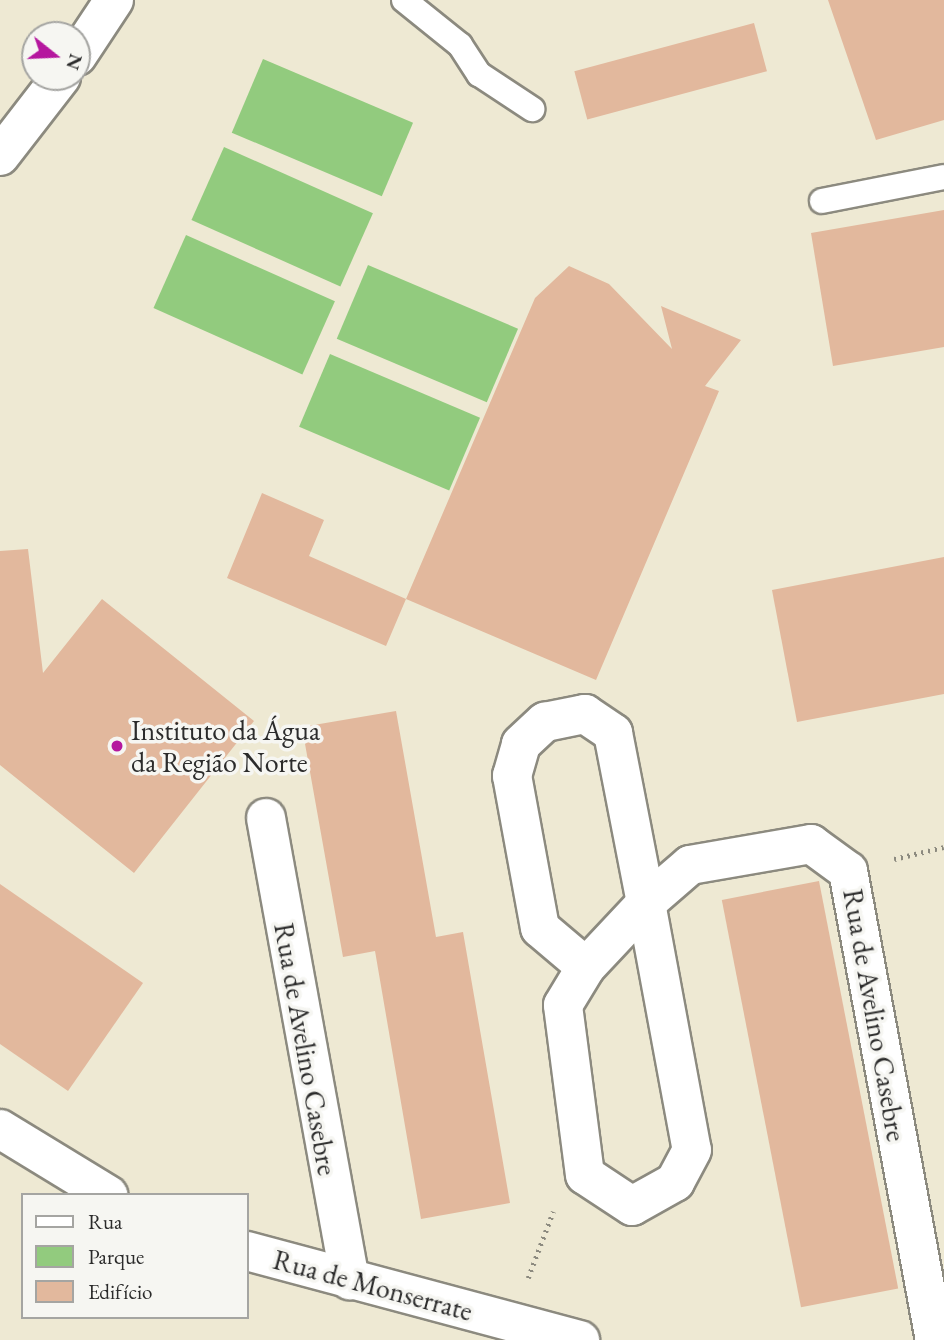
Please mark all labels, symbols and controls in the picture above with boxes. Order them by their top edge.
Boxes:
north arrow [21,21,91,91]
text: N [60,51,89,73]
place label: Instituto da Água da Região Norte [131,713,320,779]
marker: Instituto da Água da Região Norte [109,738,125,754]
street label: Rua de Avelino Casebre [836,886,914,1144]
street label: Rua de Avelino Casebre [267,920,345,1178]
legend [21,1193,248,1319]
text: Rua [88,1208,122,1235]
street label: Rua de Monserrate [270,1242,476,1328]
text: Parque [88,1243,144,1270]
text: Edifício [88,1278,152,1305]

